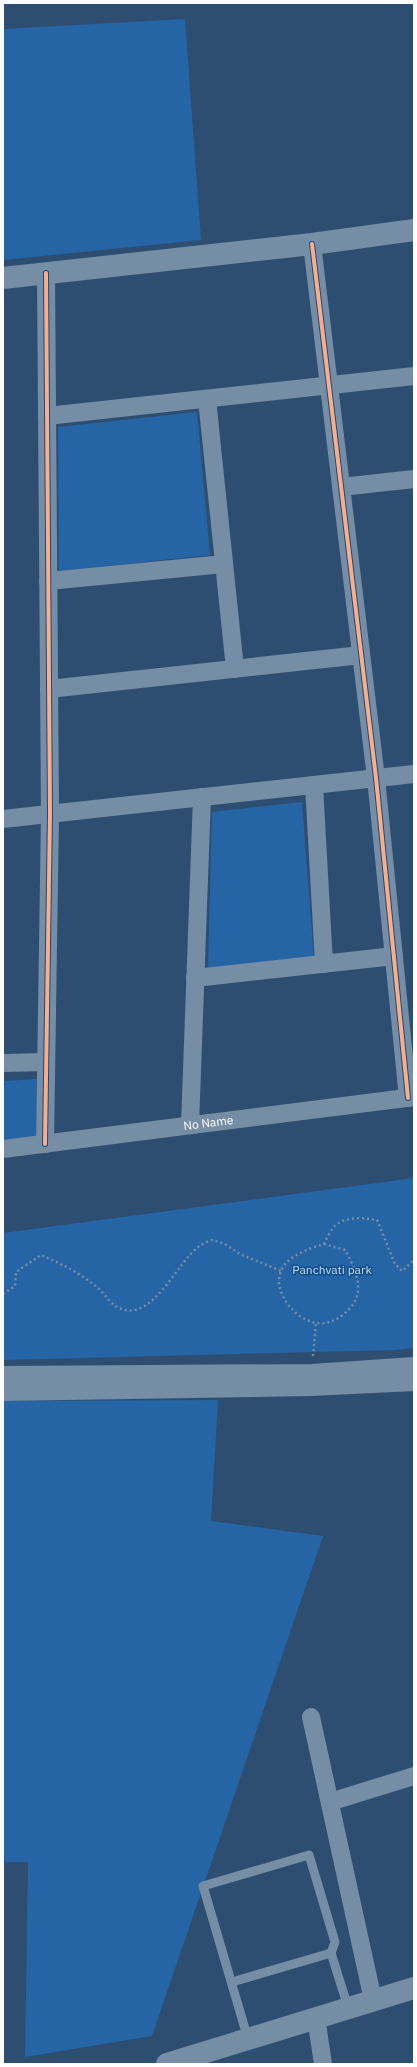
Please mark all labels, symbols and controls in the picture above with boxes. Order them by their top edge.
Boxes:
street label: No Name [183,1112,234,1133]
park label: Panchvati park [292,1262,372,1277]

